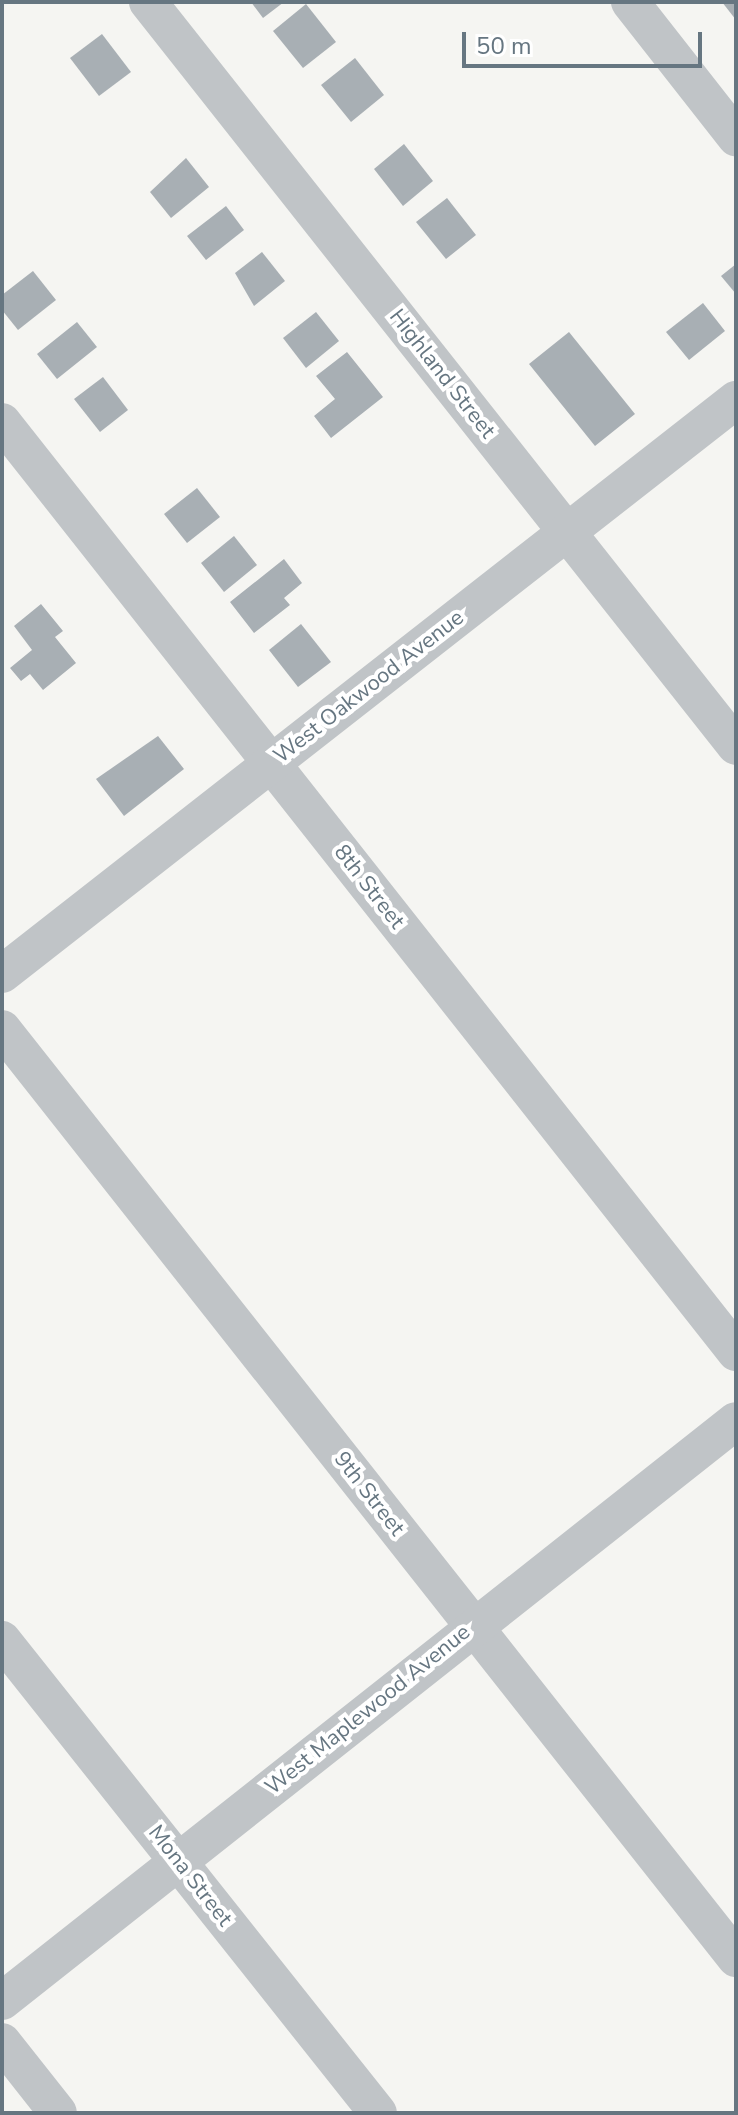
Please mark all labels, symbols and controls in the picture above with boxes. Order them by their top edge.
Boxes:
scale bar [466,16,706,66]
text: 50 m [476,30,532,62]
street label: Highland Street [383,304,501,444]
street label: West Oakwood Avenue [269,605,469,769]
street label: 8th Street [328,840,410,934]
street label: 9th Street [328,1447,410,1541]
street label: West Maplewood Avenue [260,1619,476,1801]
street label: Mona Street [142,1820,238,1932]

